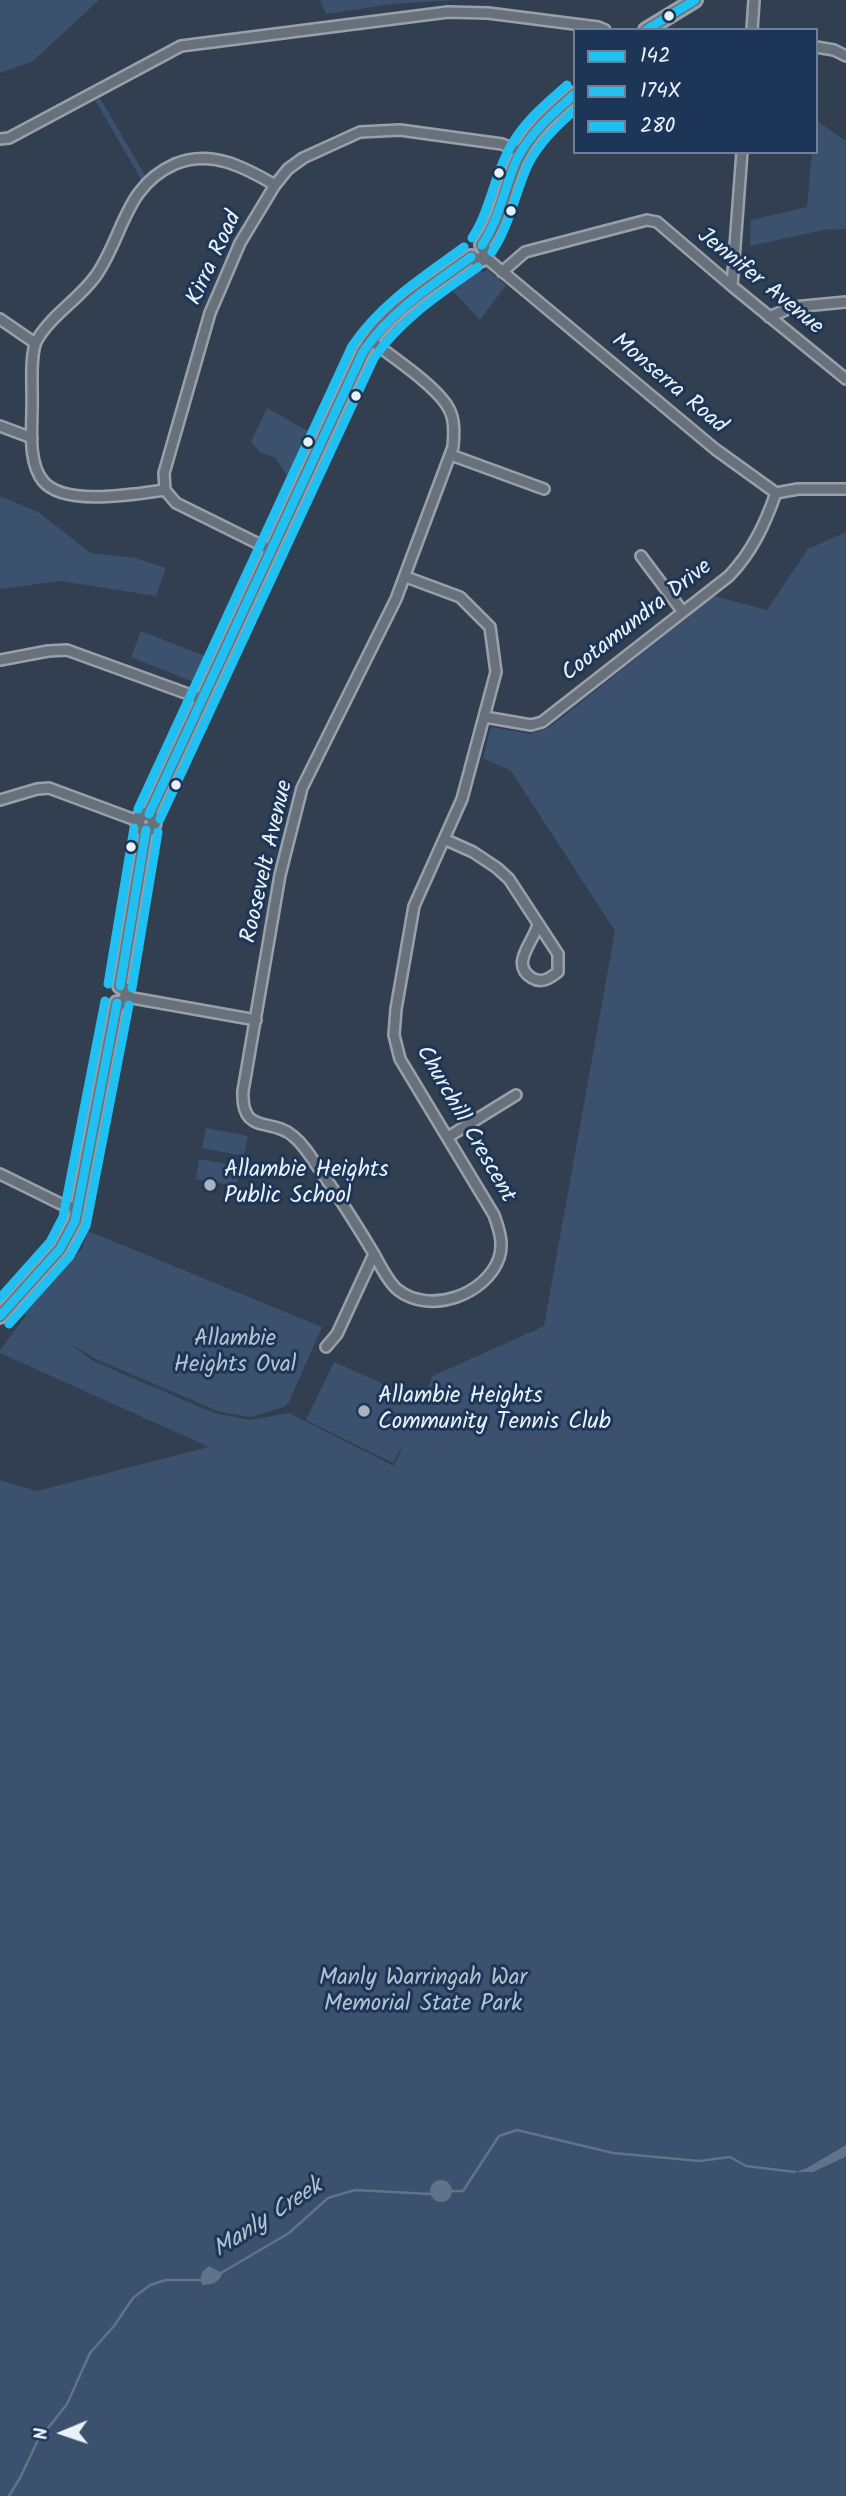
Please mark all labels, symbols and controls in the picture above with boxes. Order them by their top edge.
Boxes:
unlabelled marker [662,9,676,23]
legend [573,28,818,154]
text: 142 [640,40,670,73]
text: 174X [640,75,681,108]
text: 280 [640,110,675,143]
unlabelled marker [492,166,506,180]
unlabelled marker [504,204,518,218]
street label: Kirra Road [182,208,250,310]
street label: Jennifer Avenue [690,224,828,342]
street label: Monserra Road [605,329,731,441]
unlabelled marker [349,389,363,403]
unlabelled marker [301,435,315,449]
street label: Cootamundra Drive [557,555,719,689]
unlabelled marker [169,778,183,792]
street label: Roosevelt Avenue [237,778,301,946]
unlabelled marker [124,840,138,854]
street label: Churchill Crescent [408,1042,520,1208]
place label: Allambie Heights Public School [224,1158,389,1212]
marker: Allambie Heights Public School [202,1177,218,1193]
park label: Allambie Heights Oval [174,1327,296,1381]
place label: Allambie Heights Community Tennis Club [378,1384,611,1438]
marker: Allambie Heights Community Tennis Club [356,1403,372,1419]
park label: Manly Warringah War Memorial State Park [319,1966,527,2020]
water label: Manly Creek [209,2174,329,2266]
north arrow [28,2398,98,2468]
text: N [27,2427,57,2440]

